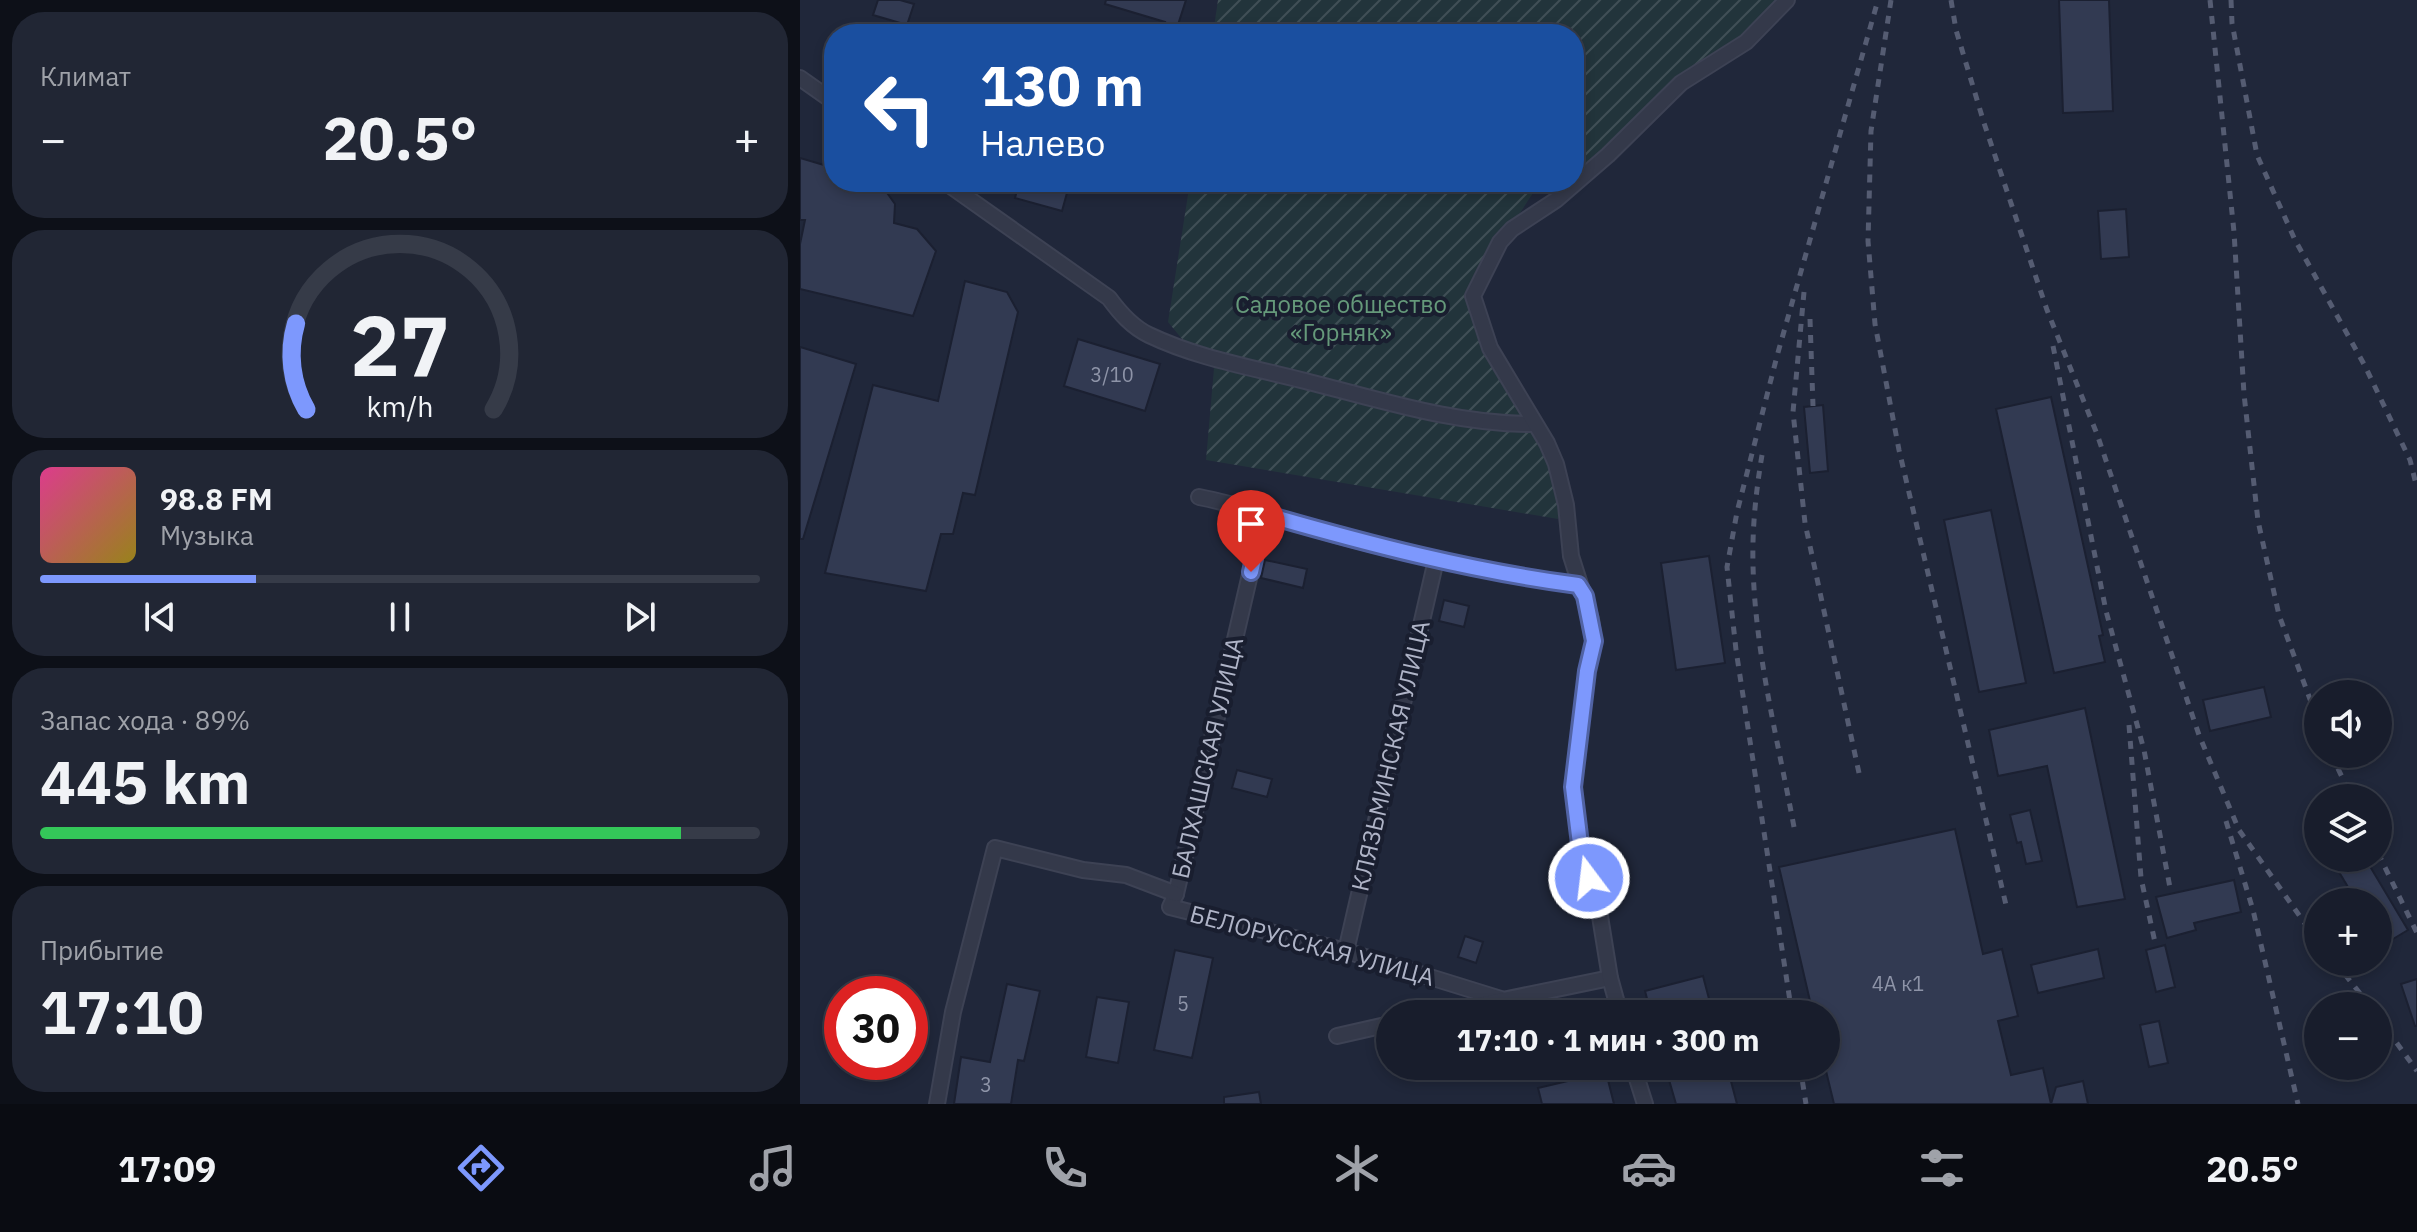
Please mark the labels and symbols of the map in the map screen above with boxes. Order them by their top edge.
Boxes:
park label: Садовое общество «Горняк» [1235,288,1447,348]
house number: 3/10 [1090,361,1134,388]
pin [1217,490,1285,572]
street label: КЛЯЗЬМИНСКАЯ УЛИЦА [1343,617,1437,894]
street label: БАЛХАШСКАЯ УЛИЦА [1164,634,1250,882]
position arrow [1547,836,1631,920]
street label: БЕЛОРУССКАЯ УЛИЦА [1187,897,1438,993]
house number: 4А к1 [1872,970,1924,997]
speed limit sign: 30 [824,976,928,1080]
house number: 5 [1177,990,1189,1017]
house number: 3 [980,1071,992,1098]

